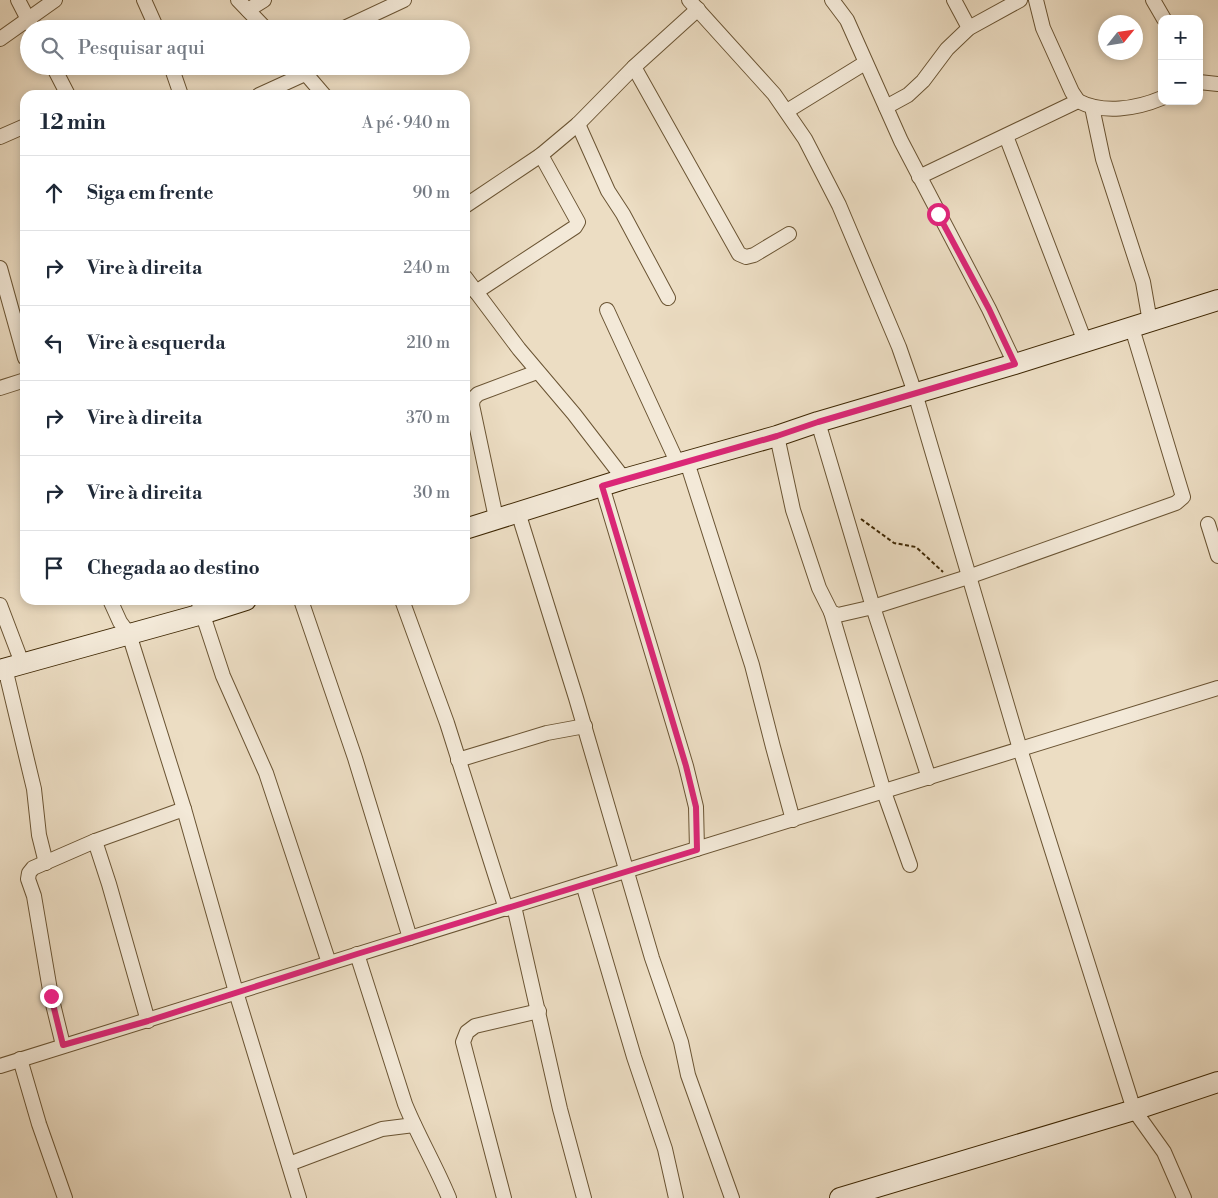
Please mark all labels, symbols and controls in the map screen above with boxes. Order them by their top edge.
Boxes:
north arrow [1098,15,1143,60]
map controls [1158,15,1203,105]
button: + [1158,15,1203,60]
search box [20,20,470,75]
icon: search [38,34,66,62]
text: Pesquisar aqui [78,36,205,60]
button: − [1158,60,1203,105]
text: 12 min [40,110,106,136]
text: A pé · 940 m [362,113,450,133]
icon: ahead [40,179,68,207]
text: Siga em frente [87,181,214,205]
text: 90 m [412,183,450,203]
route start [927,203,950,226]
icon: right [40,254,68,282]
text: Vire à direita [87,256,202,280]
text: 240 m [403,258,450,278]
icon: left [40,329,68,357]
text: Vire à esquerda [87,331,226,355]
text: 210 m [406,333,450,353]
icon: right [40,404,68,432]
text: Vire à direita [87,406,202,430]
text: 370 m [406,408,450,428]
icon: right [40,479,68,507]
text: Vire à direita [87,481,202,505]
text: 30 m [413,483,450,503]
icon: arrive [40,554,68,582]
text: Chegada ao destino [87,556,260,580]
route end [40,985,63,1008]

